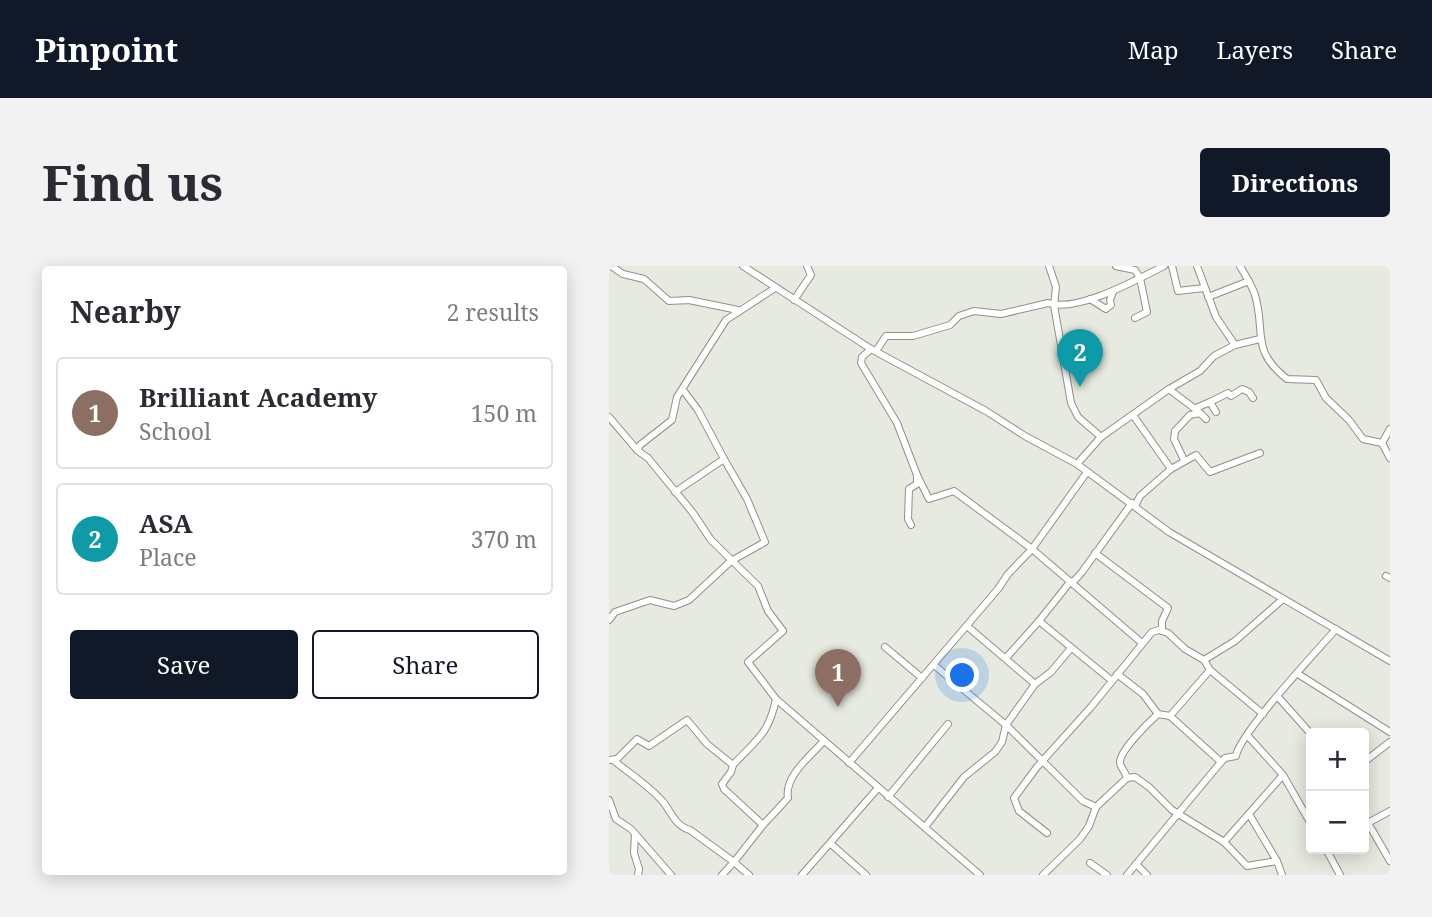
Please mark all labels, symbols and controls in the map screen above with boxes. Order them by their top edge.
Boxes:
text: Pinpoint [35,27,178,72]
text: Map [1128,33,1179,66]
text: Layers [1217,33,1293,66]
text: Share [1331,33,1397,66]
button: Directions [1200,148,1390,217]
text: Find us [42,149,223,215]
text: Nearby [70,291,181,332]
text: 2 results [446,296,539,328]
pin: 2 [1057,329,1103,387]
text: Brilliant Academy [139,379,377,415]
text: 1 [89,397,102,429]
text: 150 m [471,397,537,429]
text: School [139,415,211,447]
text: ASA [139,505,193,541]
text: 2 [89,523,102,555]
text: 370 m [471,523,537,555]
text: Place [139,541,197,573]
button: Save [70,630,298,699]
button: Share [312,630,539,699]
pin: 1 [815,649,861,707]
your location [945,658,979,692]
map controls [1306,728,1369,854]
button: + [1306,728,1369,791]
button: − [1306,791,1369,854]

